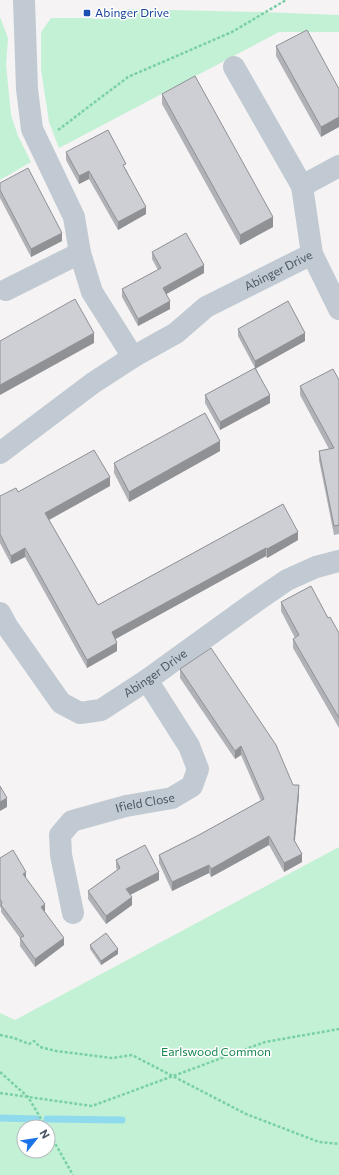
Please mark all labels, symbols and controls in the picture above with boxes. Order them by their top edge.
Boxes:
place label: Abinger Drive [95,5,169,19]
marker: Abinger Drive [82,8,92,18]
street label: Abinger Drive [242,247,314,293]
street label: Abinger Drive [120,646,189,700]
street label: Ifield Close [114,790,176,815]
park label: Earlswood Common [161,1044,271,1058]
north arrow [16,1119,56,1159]
text: N [37,1127,53,1141]

